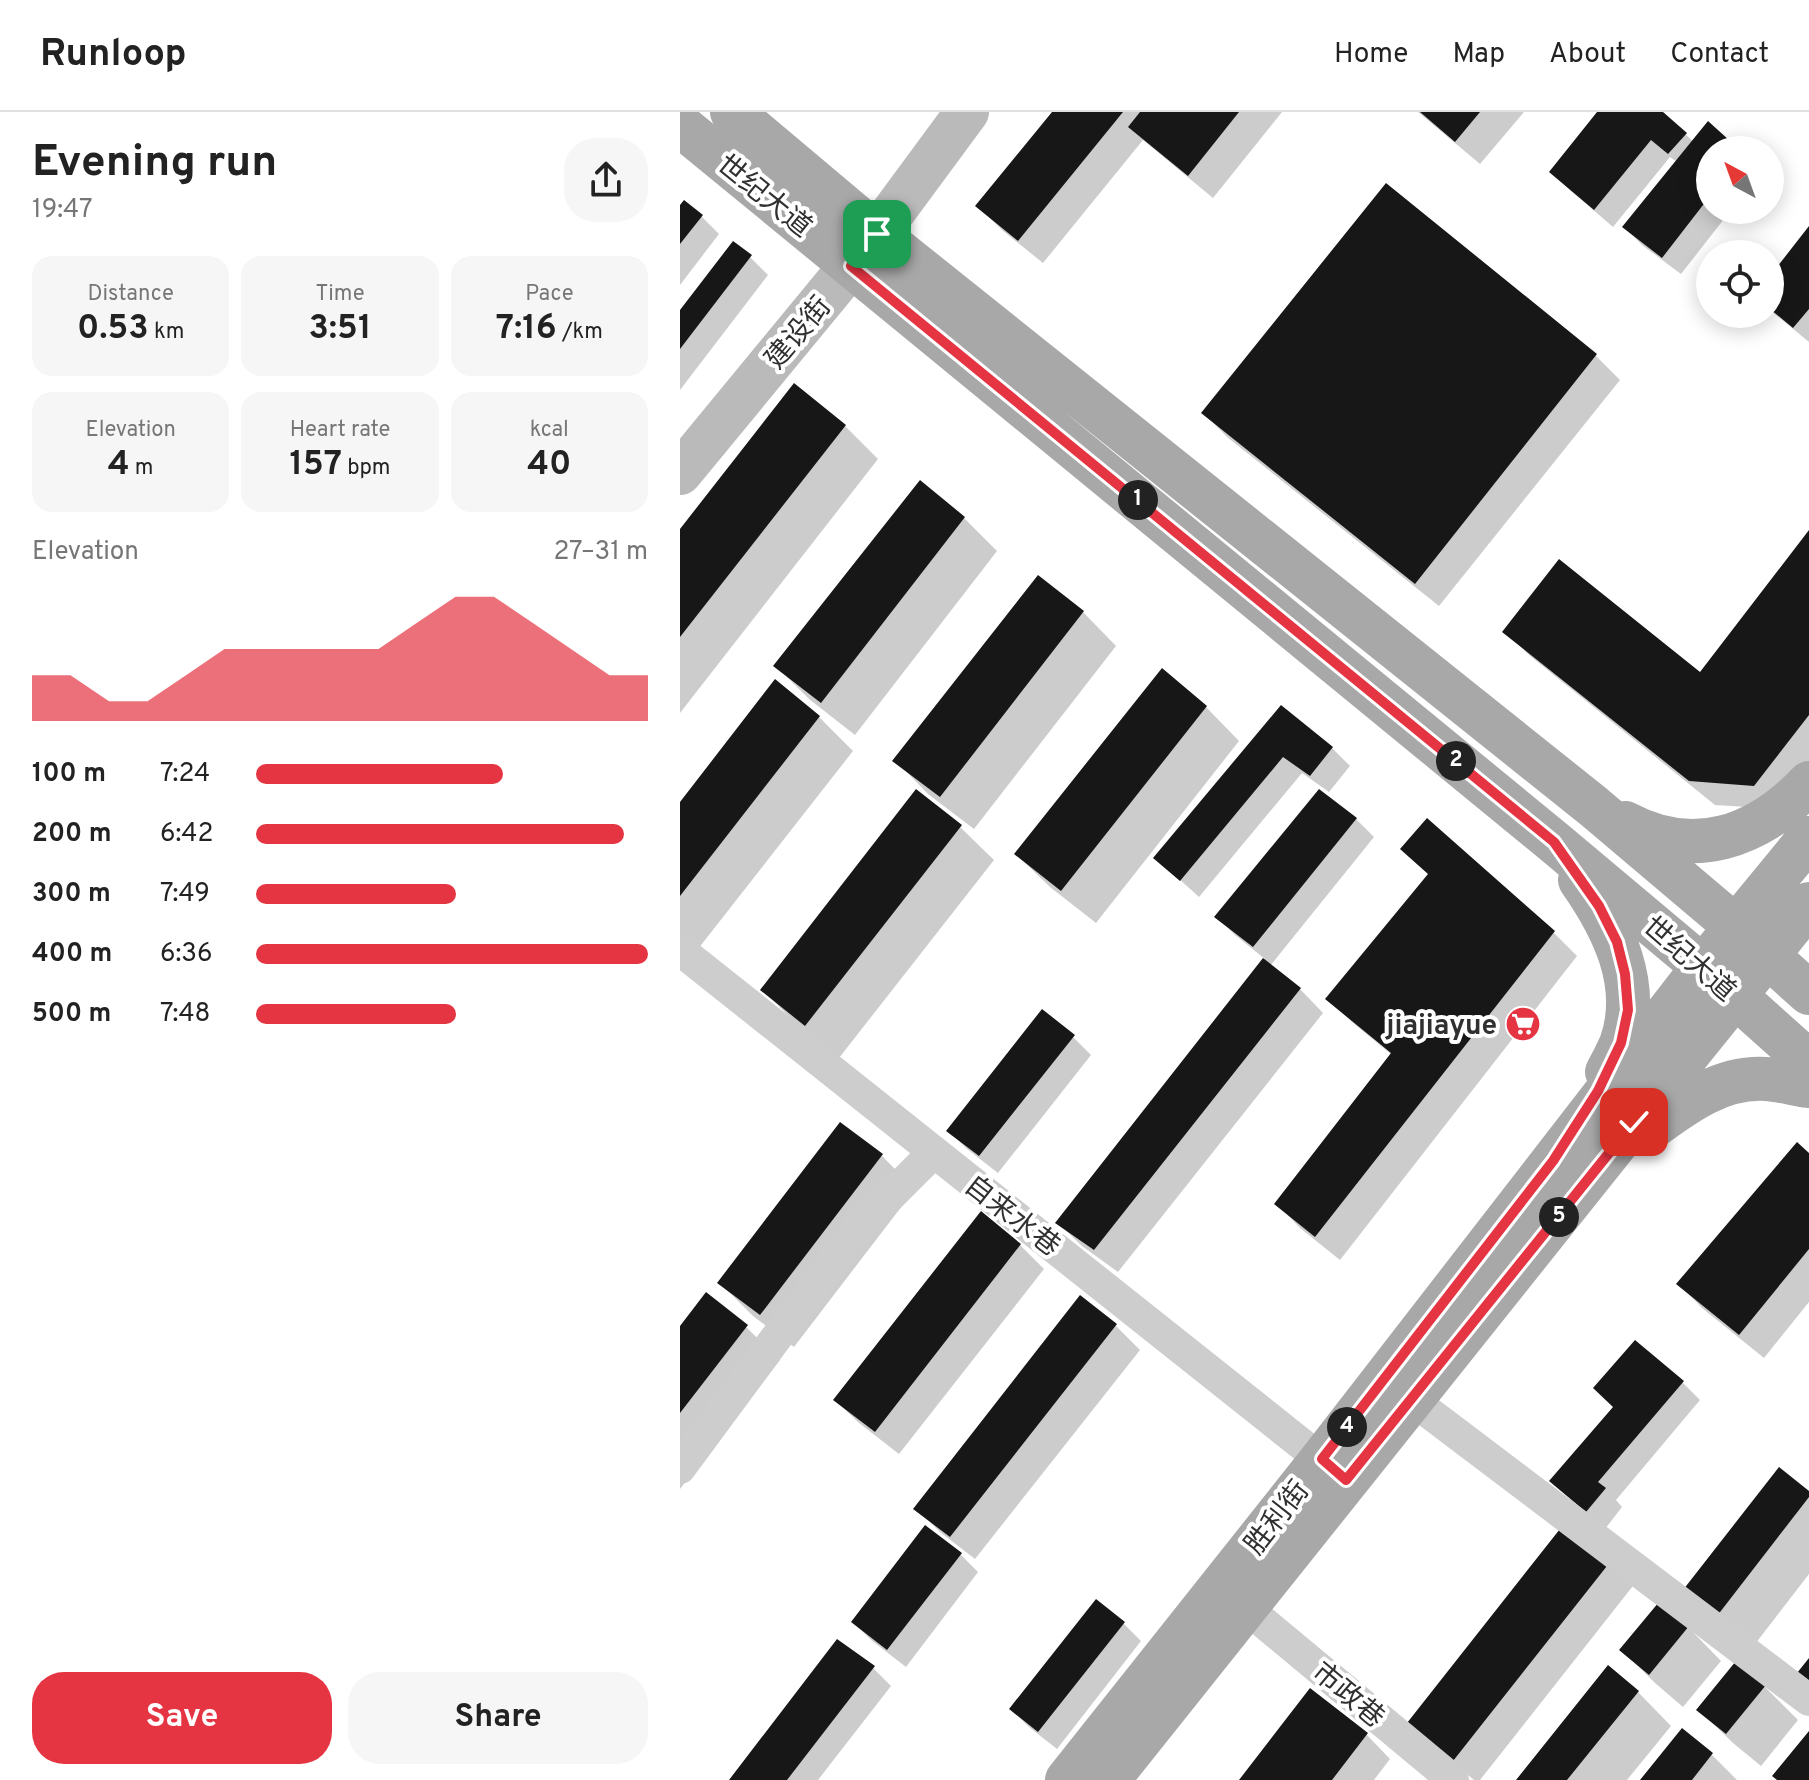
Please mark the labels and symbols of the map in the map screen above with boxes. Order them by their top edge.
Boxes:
north arrow [1696,136,1784,224]
street label: 世纪大道 [708,148,818,247]
pin [843,200,911,268]
street label: 建设街 [759,290,840,378]
pin: 1 [1118,480,1158,520]
pin: 2 [1436,741,1476,781]
street label: 世纪大道 [1634,910,1742,1011]
supermarket icon: jiajiayue [1504,1005,1542,1043]
place label: jiajiayue [1385,1009,1497,1045]
pin [1600,1088,1668,1156]
street label: 自来水巷 [956,1169,1066,1266]
pin: 5 [1539,1197,1579,1237]
pin: 4 [1327,1407,1367,1447]
street label: 胜利街 [1238,1475,1318,1563]
street label: 市政巷 [1303,1656,1391,1737]

